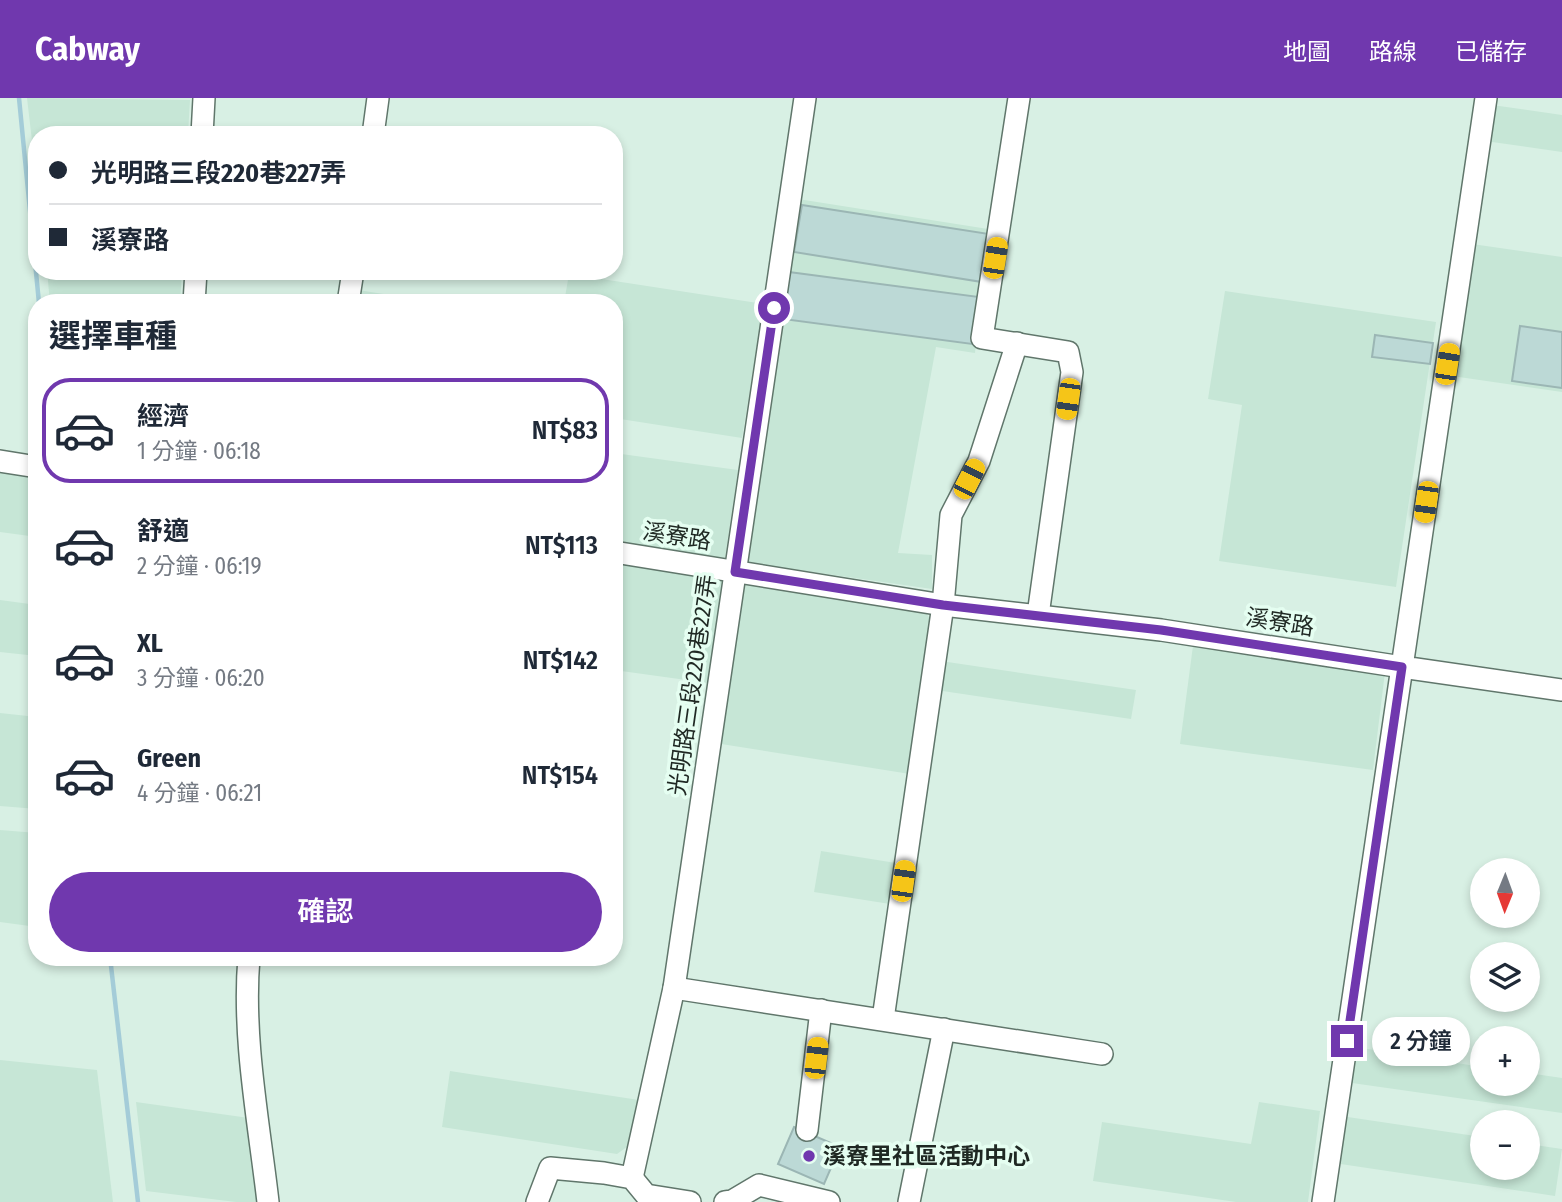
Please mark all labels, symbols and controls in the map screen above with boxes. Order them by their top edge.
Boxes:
text: Cabway [35,29,140,69]
text: 地圖 [1283,38,1331,66]
text: 路線 [1369,38,1417,66]
text: 已儲存 [1455,38,1527,66]
text: 光明路三段220巷227弄 [91,158,346,189]
text: 溪寮路 [91,225,169,256]
car [982,236,1009,280]
route start [758,292,790,324]
text: 選擇車種 [49,317,177,355]
car [1434,342,1461,386]
car [1055,377,1082,421]
icon: car [53,399,116,462]
text: 經濟 [137,401,189,432]
text: NT$83 [532,415,598,446]
text: 1 分鐘 · 06:18 [137,437,261,465]
car [951,456,988,502]
car [1413,480,1440,524]
icon: car [53,514,116,577]
text: 舒適 [137,516,189,547]
street label: 溪寮路 [641,517,713,555]
text: NT$113 [525,530,598,561]
text: 2 分鐘 · 06:19 [137,552,262,580]
street label: 光明路三段220巷227弄 [663,573,721,797]
street label: 溪寮路 [1244,603,1316,641]
text: XL [137,628,163,659]
icon: car [53,629,116,692]
text: NT$142 [523,645,598,676]
text: 3 分鐘 · 06:20 [137,664,265,692]
text: Green [137,743,201,774]
icon: car [53,744,116,807]
text: NT$154 [522,760,598,791]
text: 4 分鐘 · 06:21 [137,779,262,807]
north arrow [1470,858,1540,928]
map controls [1470,858,1540,1180]
car [890,859,917,903]
button: 確認 [49,872,602,952]
button: layers [1470,942,1540,1012]
callout: 2 分鐘 [1372,1016,1470,1066]
route end [1331,1025,1363,1057]
button: + [1470,1026,1540,1096]
text: 2 分鐘 [1390,1027,1452,1055]
car [804,1036,829,1080]
button: − [1470,1110,1540,1180]
place label: 溪寮里社區活動中心 [823,1142,1030,1170]
marker: 溪寮里社區活動中心 [801,1148,817,1164]

